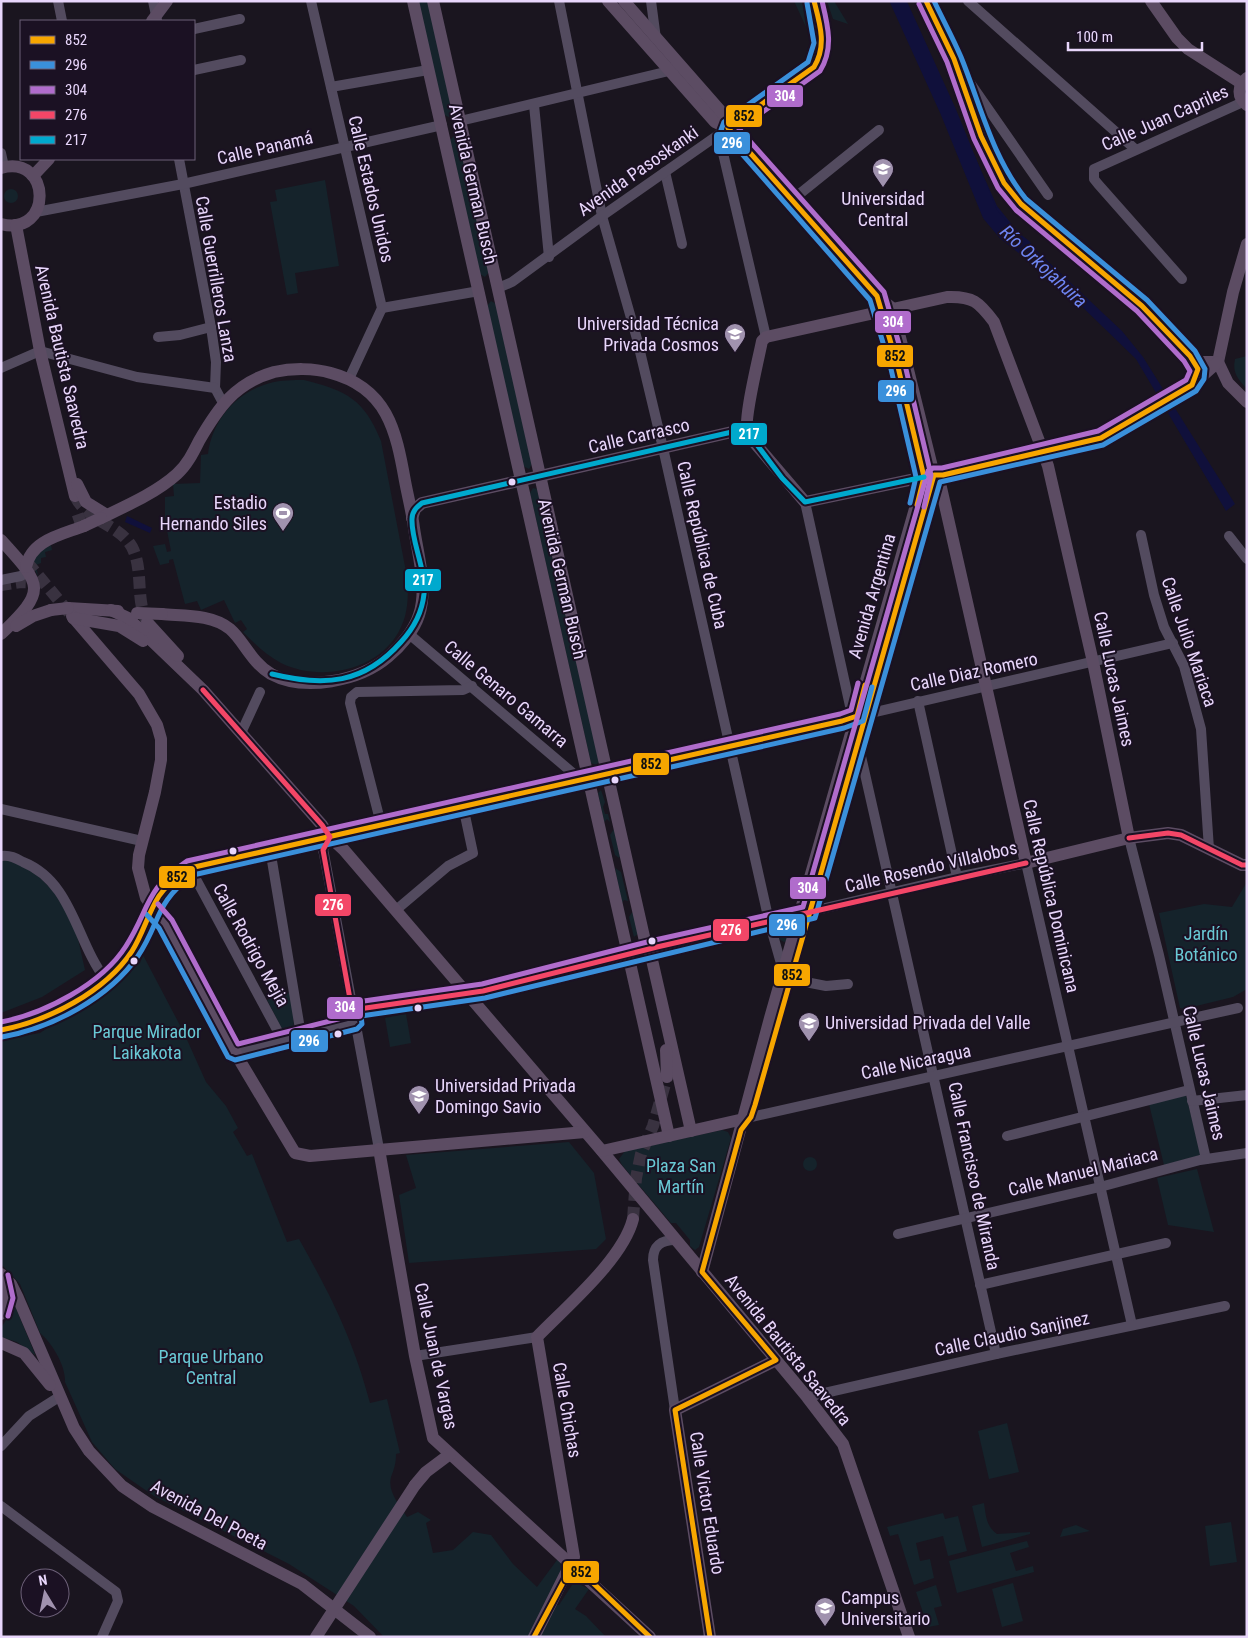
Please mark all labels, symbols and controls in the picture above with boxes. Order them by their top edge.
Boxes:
legend [20,20,195,160]
scale bar [1068,20,1202,52]
text: 100 m [1076,28,1113,46]
text: 852 [65,31,87,49]
text: 296 [65,56,87,74]
street label: Calle Juan Capriles [1098,80,1231,155]
text: 304 [65,81,87,99]
line badge: 304 [766,84,804,108]
text: 304 [774,88,796,104]
street label: Avenida German Busch [445,102,502,266]
line badge: 852 [725,104,763,128]
text: 276 [65,106,87,124]
text: 852 [733,108,755,124]
street label: Calle Estados Unidos [344,113,399,264]
street label: Avenida Pasoskanki [573,121,702,220]
street label: Calle Panamá [215,126,315,169]
text: 217 [65,131,87,149]
line badge: 296 [713,131,751,155]
text: 296 [721,135,743,151]
school or university icon: Universidad Central [871,157,895,188]
place label: Universidad Central [841,188,925,230]
street label: Calle Guerrilleros Lanza [192,194,241,364]
water label: Río Orkojahuira [995,220,1092,313]
street label: Avenida Bautista Saavedra [31,263,94,451]
line badge: 304 [874,310,912,334]
place label: Universidad Técnica Privada Cosmos [577,313,719,355]
text: 304 [882,314,904,330]
school or university icon: Universidad Técnica Privada Cosmos [723,322,747,353]
line badge: 852 [876,344,914,368]
text: 852 [884,348,906,364]
line badge: 296 [877,379,915,403]
text: 296 [885,383,907,399]
street label: Calle Carrasco [586,414,692,457]
line badge: 217 [730,422,768,446]
text: 217 [738,426,760,442]
street label: Calle República de Cuba [673,459,732,631]
unlabelled marker [507,477,517,487]
place label: Estadio Hernando Siles [160,492,267,534]
street label: Avenida German Busch [534,497,591,661]
sports icon: Estadio Hernando Siles [271,501,295,532]
street label: Avenida Argentina [844,531,899,661]
line badge: 217 [404,568,442,592]
text: 217 [412,572,434,588]
street label: Calle Julio Mariaca [1157,574,1222,709]
street label: Calle Lucas Jaimes [1090,609,1139,748]
street label: Calle Genaro Gamarra [440,636,573,752]
street label: Calle Diaz Romero [908,648,1039,695]
line badge: 852 [632,752,670,776]
text: 852 [640,756,662,772]
unlabelled marker [610,775,620,785]
street label: Calle República Dominicana [1019,797,1084,994]
street label: Calle Rosendo Villalobos [843,836,1019,897]
unlabelled marker [228,846,238,856]
line badge: 852 [158,865,196,889]
text: 852 [166,869,188,885]
line badge: 304 [789,876,827,900]
street label: Calle Rodrigo Mejia [209,879,294,1010]
text: 304 [797,880,819,896]
line badge: 276 [314,893,352,917]
text: 276 [322,897,344,913]
line badge: 296 [768,913,806,937]
text: 296 [776,917,798,933]
line badge: 276 [712,918,750,942]
text: 276 [720,922,742,938]
park label: Jardín Botánico [1174,923,1238,965]
unlabelled marker [647,936,657,946]
unlabelled marker [129,956,139,966]
line badge: 852 [773,963,811,987]
text: 852 [781,967,803,983]
line badge: 304 [326,996,364,1020]
text: 304 [334,999,356,1015]
unlabelled marker [413,1003,423,1013]
street label: Calle Lucas Jaimes [1179,1004,1230,1142]
school or university icon: Universidad Privada del Valle [797,1011,821,1042]
place label: Universidad Privada del Valle [825,1012,1031,1033]
park label: Parque Mirador Laikakota [92,1021,202,1063]
line badge: 296 [290,1029,329,1053]
unlabelled marker [333,1029,343,1039]
text: 296 [298,1033,320,1049]
street label: Calle Nicaragua [859,1040,973,1083]
place label: Universidad Privada Domingo Savio [435,1075,576,1117]
street label: Calle Francisco de Miranda [944,1080,1005,1272]
school or university icon: Universidad Privada Domingo Savio [407,1084,431,1115]
street label: Calle Manuel Mariaca [1006,1143,1160,1200]
park label: Plaza San Martín [646,1155,716,1197]
street label: Avenida Bautista Saavedra [721,1270,856,1430]
street label: Calle Juan de Vargas [411,1281,462,1431]
street label: Calle Claudio Sanjinez [933,1307,1091,1360]
park label: Parque Urbano Central [159,1346,263,1388]
street label: Calle Chichas [549,1361,586,1459]
street label: Calle Victor Eduardo [686,1430,729,1576]
street label: Avenida Del Poeta [147,1475,271,1554]
line badge: 852 [562,1560,600,1584]
text: 852 [570,1564,592,1580]
north arrow [20,1568,70,1618]
text: N [37,1572,48,1589]
place label: Campus Universitario [841,1587,930,1629]
school or university icon: Campus Universitario [813,1596,837,1627]

